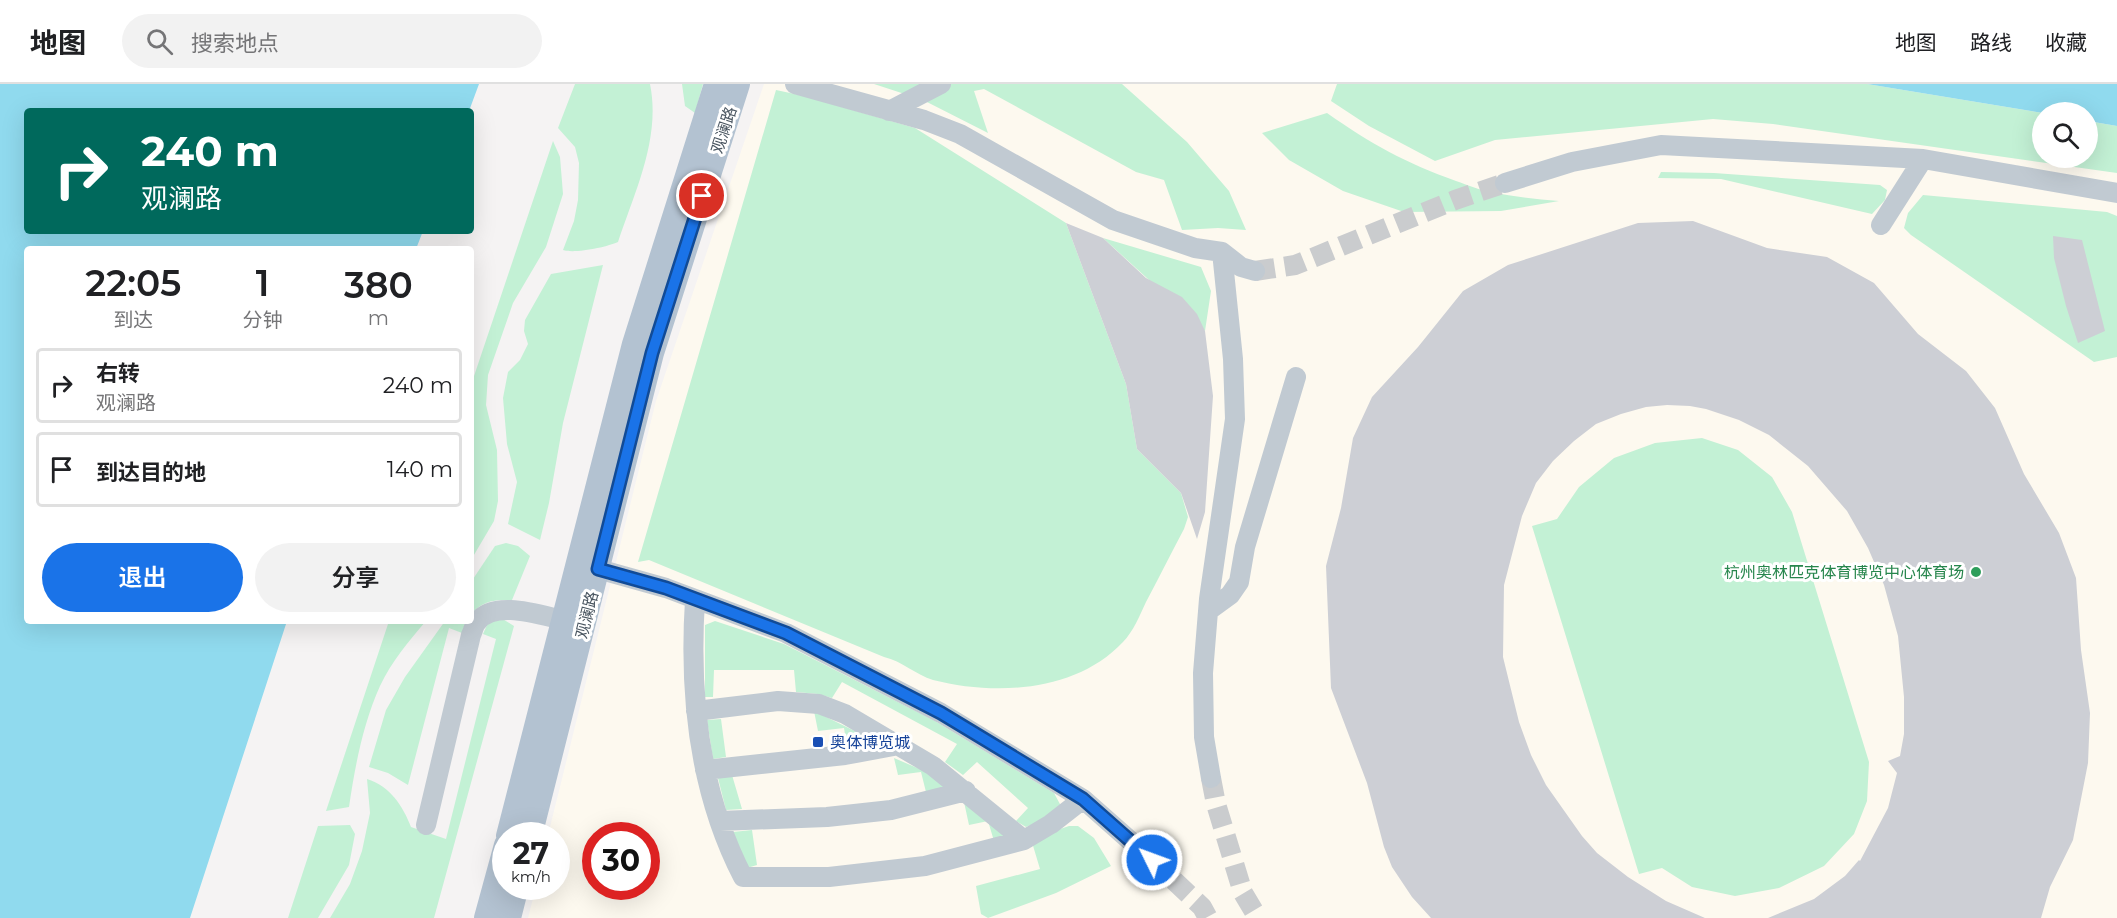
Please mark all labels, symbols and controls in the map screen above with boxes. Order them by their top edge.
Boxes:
search box [122,14,542,68]
icon: search [143,25,176,58]
text: 地图 [30,26,86,60]
text: 搜索地点 [191,30,279,57]
text: 地图 [1895,30,1937,55]
text: 路线 [1970,30,2012,55]
text: 收藏 [2045,30,2087,55]
map controls [2032,102,2098,168]
button: search [2032,102,2098,168]
street label: 观澜路 [708,104,740,156]
text: 240 m [141,125,279,177]
icon: right [42,132,120,210]
pin [676,170,727,221]
icon: arrive [685,179,718,212]
text: 观澜路 [141,182,222,215]
text: 22:05 [85,261,181,305]
text: 1 [256,261,270,305]
text: 380 [344,263,413,307]
text: m [368,306,389,330]
text: 到达 [113,308,153,332]
text: 分钟 [243,308,283,332]
text: 右转 [96,360,140,387]
icon: right [45,369,78,402]
text: 240 m [383,372,453,399]
text: 观澜路 [96,391,156,415]
icon: arrive [45,453,78,486]
text: 140 m [387,456,453,483]
text: 到达目的地 [96,459,206,486]
button: 退出 [42,543,243,612]
button: 分享 [255,543,456,612]
place label: 杭州奥林匹克体育博览中心体育场 [1724,563,1964,582]
marker: 杭州奥林匹克体育博览中心体育场 [1969,565,1983,579]
street label: 观澜路 [572,589,602,641]
place label: 奥体博览城 [830,733,910,752]
marker: 奥体博览城 [811,735,825,749]
speed limit sign: 30 [582,822,660,900]
position arrow [1120,828,1184,892]
text: 27 [513,835,549,872]
text: km/h [511,867,551,886]

